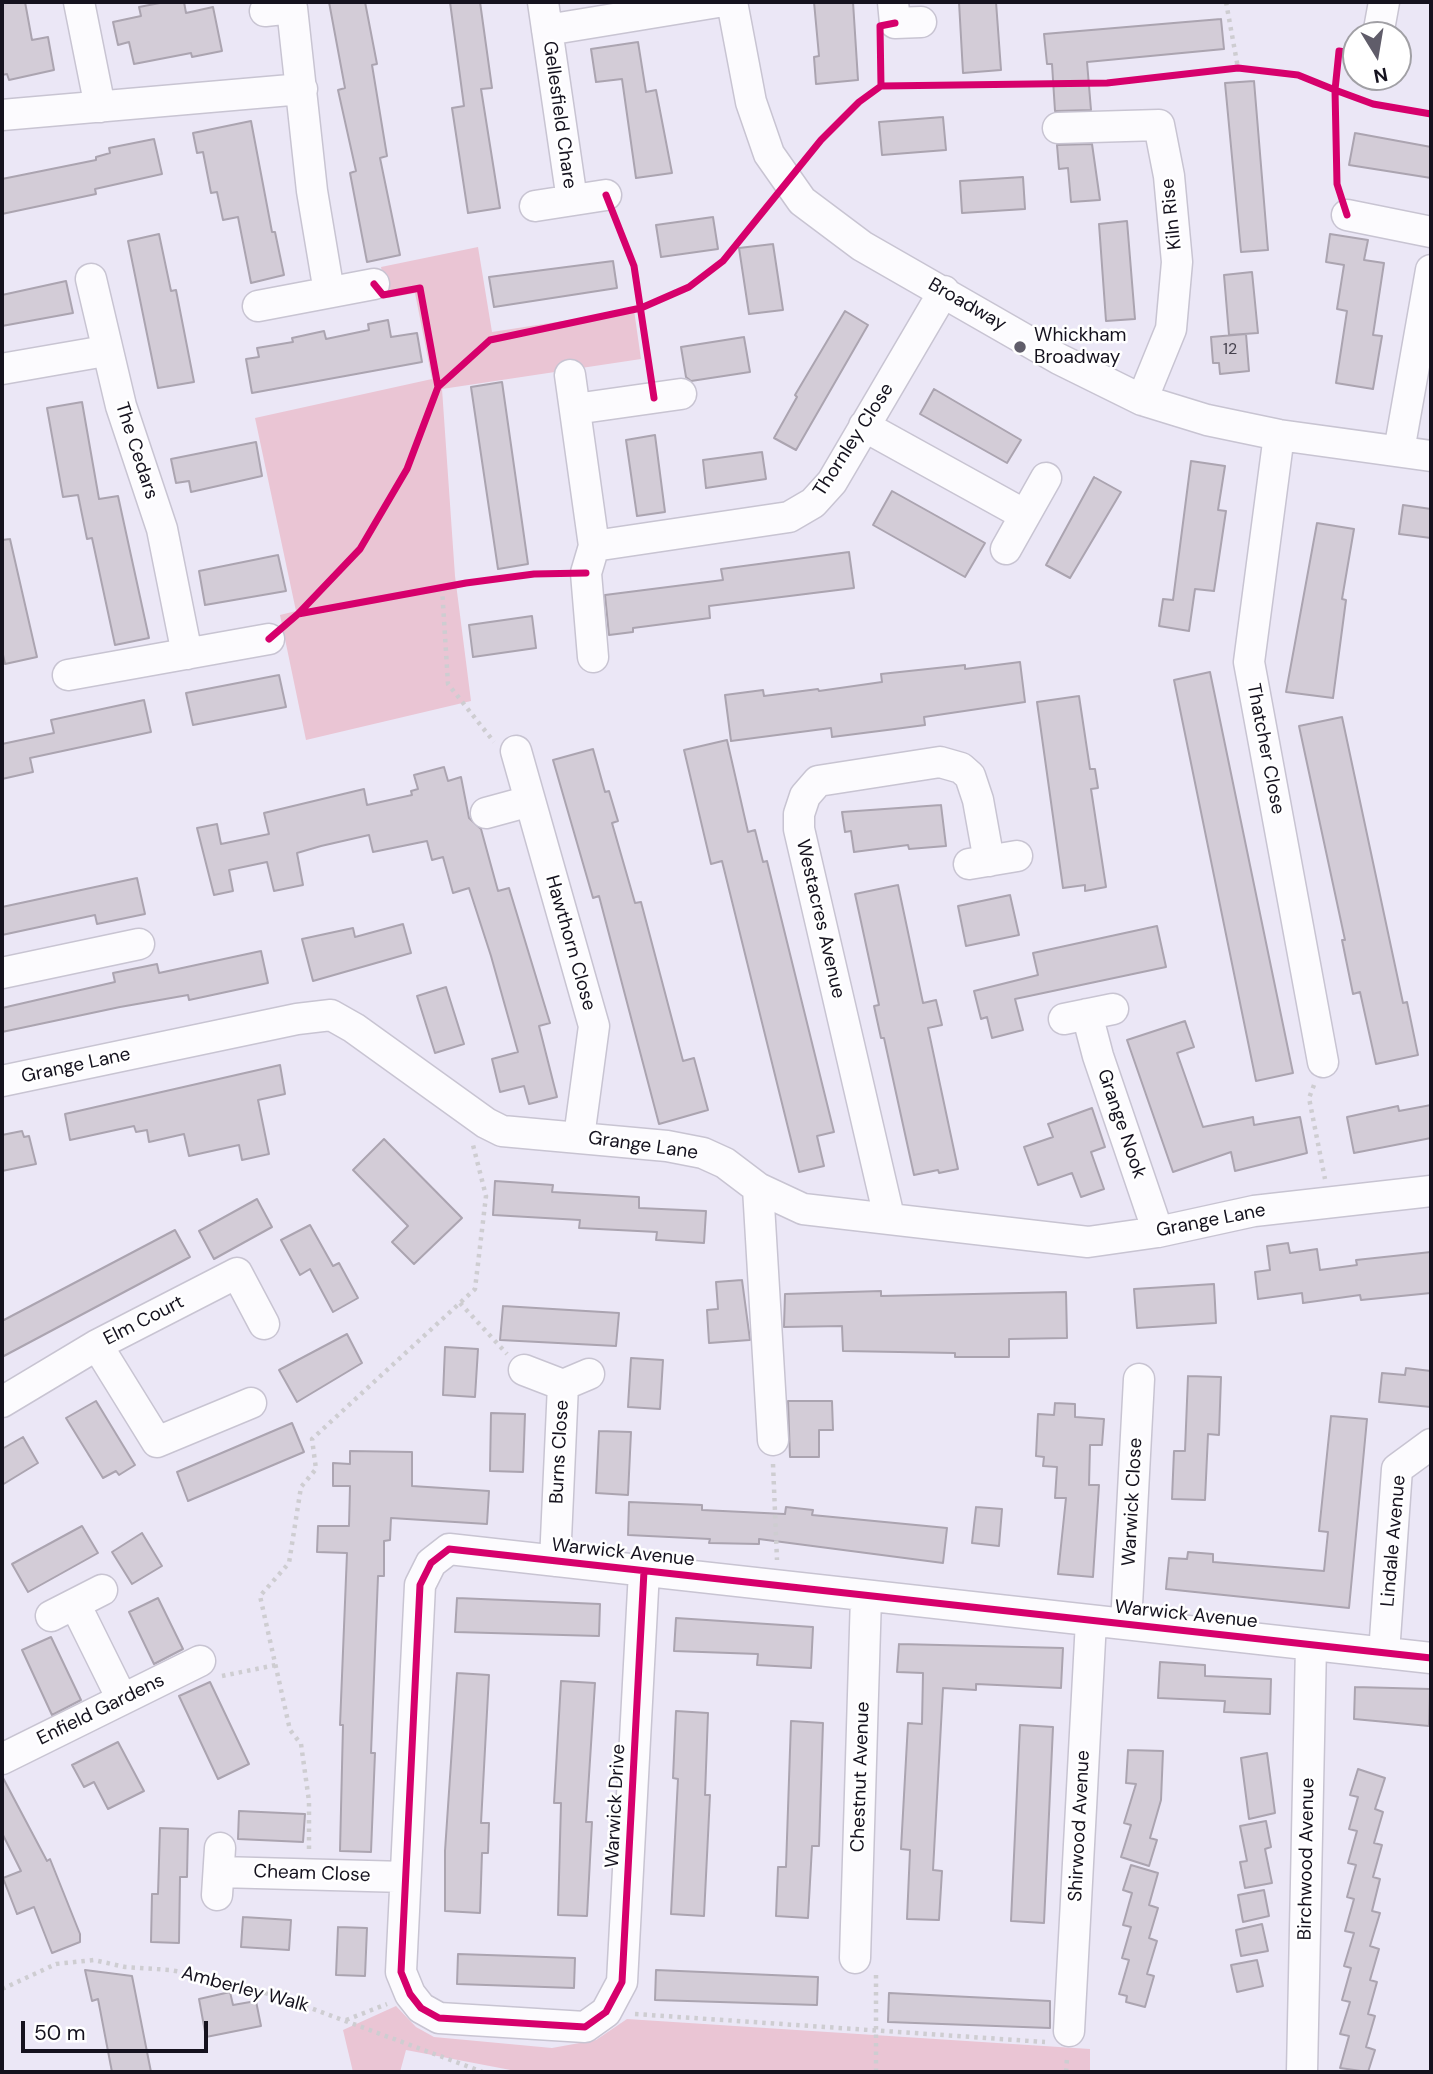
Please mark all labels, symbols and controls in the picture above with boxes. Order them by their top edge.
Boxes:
north arrow [1342,21,1412,91]
street label: Gellesfield Chare [537,40,581,190]
text: N [1372,62,1390,89]
street label: Kiln Rise [1157,177,1187,251]
street label: Broadway [924,274,1010,336]
place label: Whickham Broadway [1034,325,1127,369]
marker: Whickham Broadway [1012,339,1028,355]
house number: 12 [1223,340,1237,360]
street label: Thornley Close [809,379,899,501]
street label: The Cedars [110,400,162,502]
street label: Thatcher Close [1241,682,1289,816]
street label: Westacres Avenue [791,837,849,1001]
street label: Hawthorn Close [540,873,600,1013]
street label: Grange Lane [19,1043,133,1089]
street label: Grange Nook [1092,1066,1150,1182]
street label: Grange Lane [587,1127,699,1165]
street label: Grange Lane [1154,1199,1268,1243]
street label: Elm Court [100,1291,188,1351]
street label: Burns Close [546,1399,574,1505]
street label: Warwick Close [1118,1437,1148,1567]
street label: Lindale Avenue [1377,1474,1411,1608]
street label: Warwick Avenue [550,1534,696,1572]
street label: Warwick Avenue [1113,1596,1259,1634]
street label: Enfield Gardens [34,1669,168,1751]
street label: Chestnut Avenue [847,1701,875,1853]
street label: Warwick Drive [601,1743,631,1869]
street label: Shirwood Avenue [1065,1750,1095,1902]
street label: Birchwood Avenue [1294,1777,1320,1941]
street label: Cheam Close [253,1861,371,1887]
street label: Amberley Walk [179,1962,311,2018]
scale bar [24,2008,212,2052]
text: 50 m [34,2019,85,2047]

